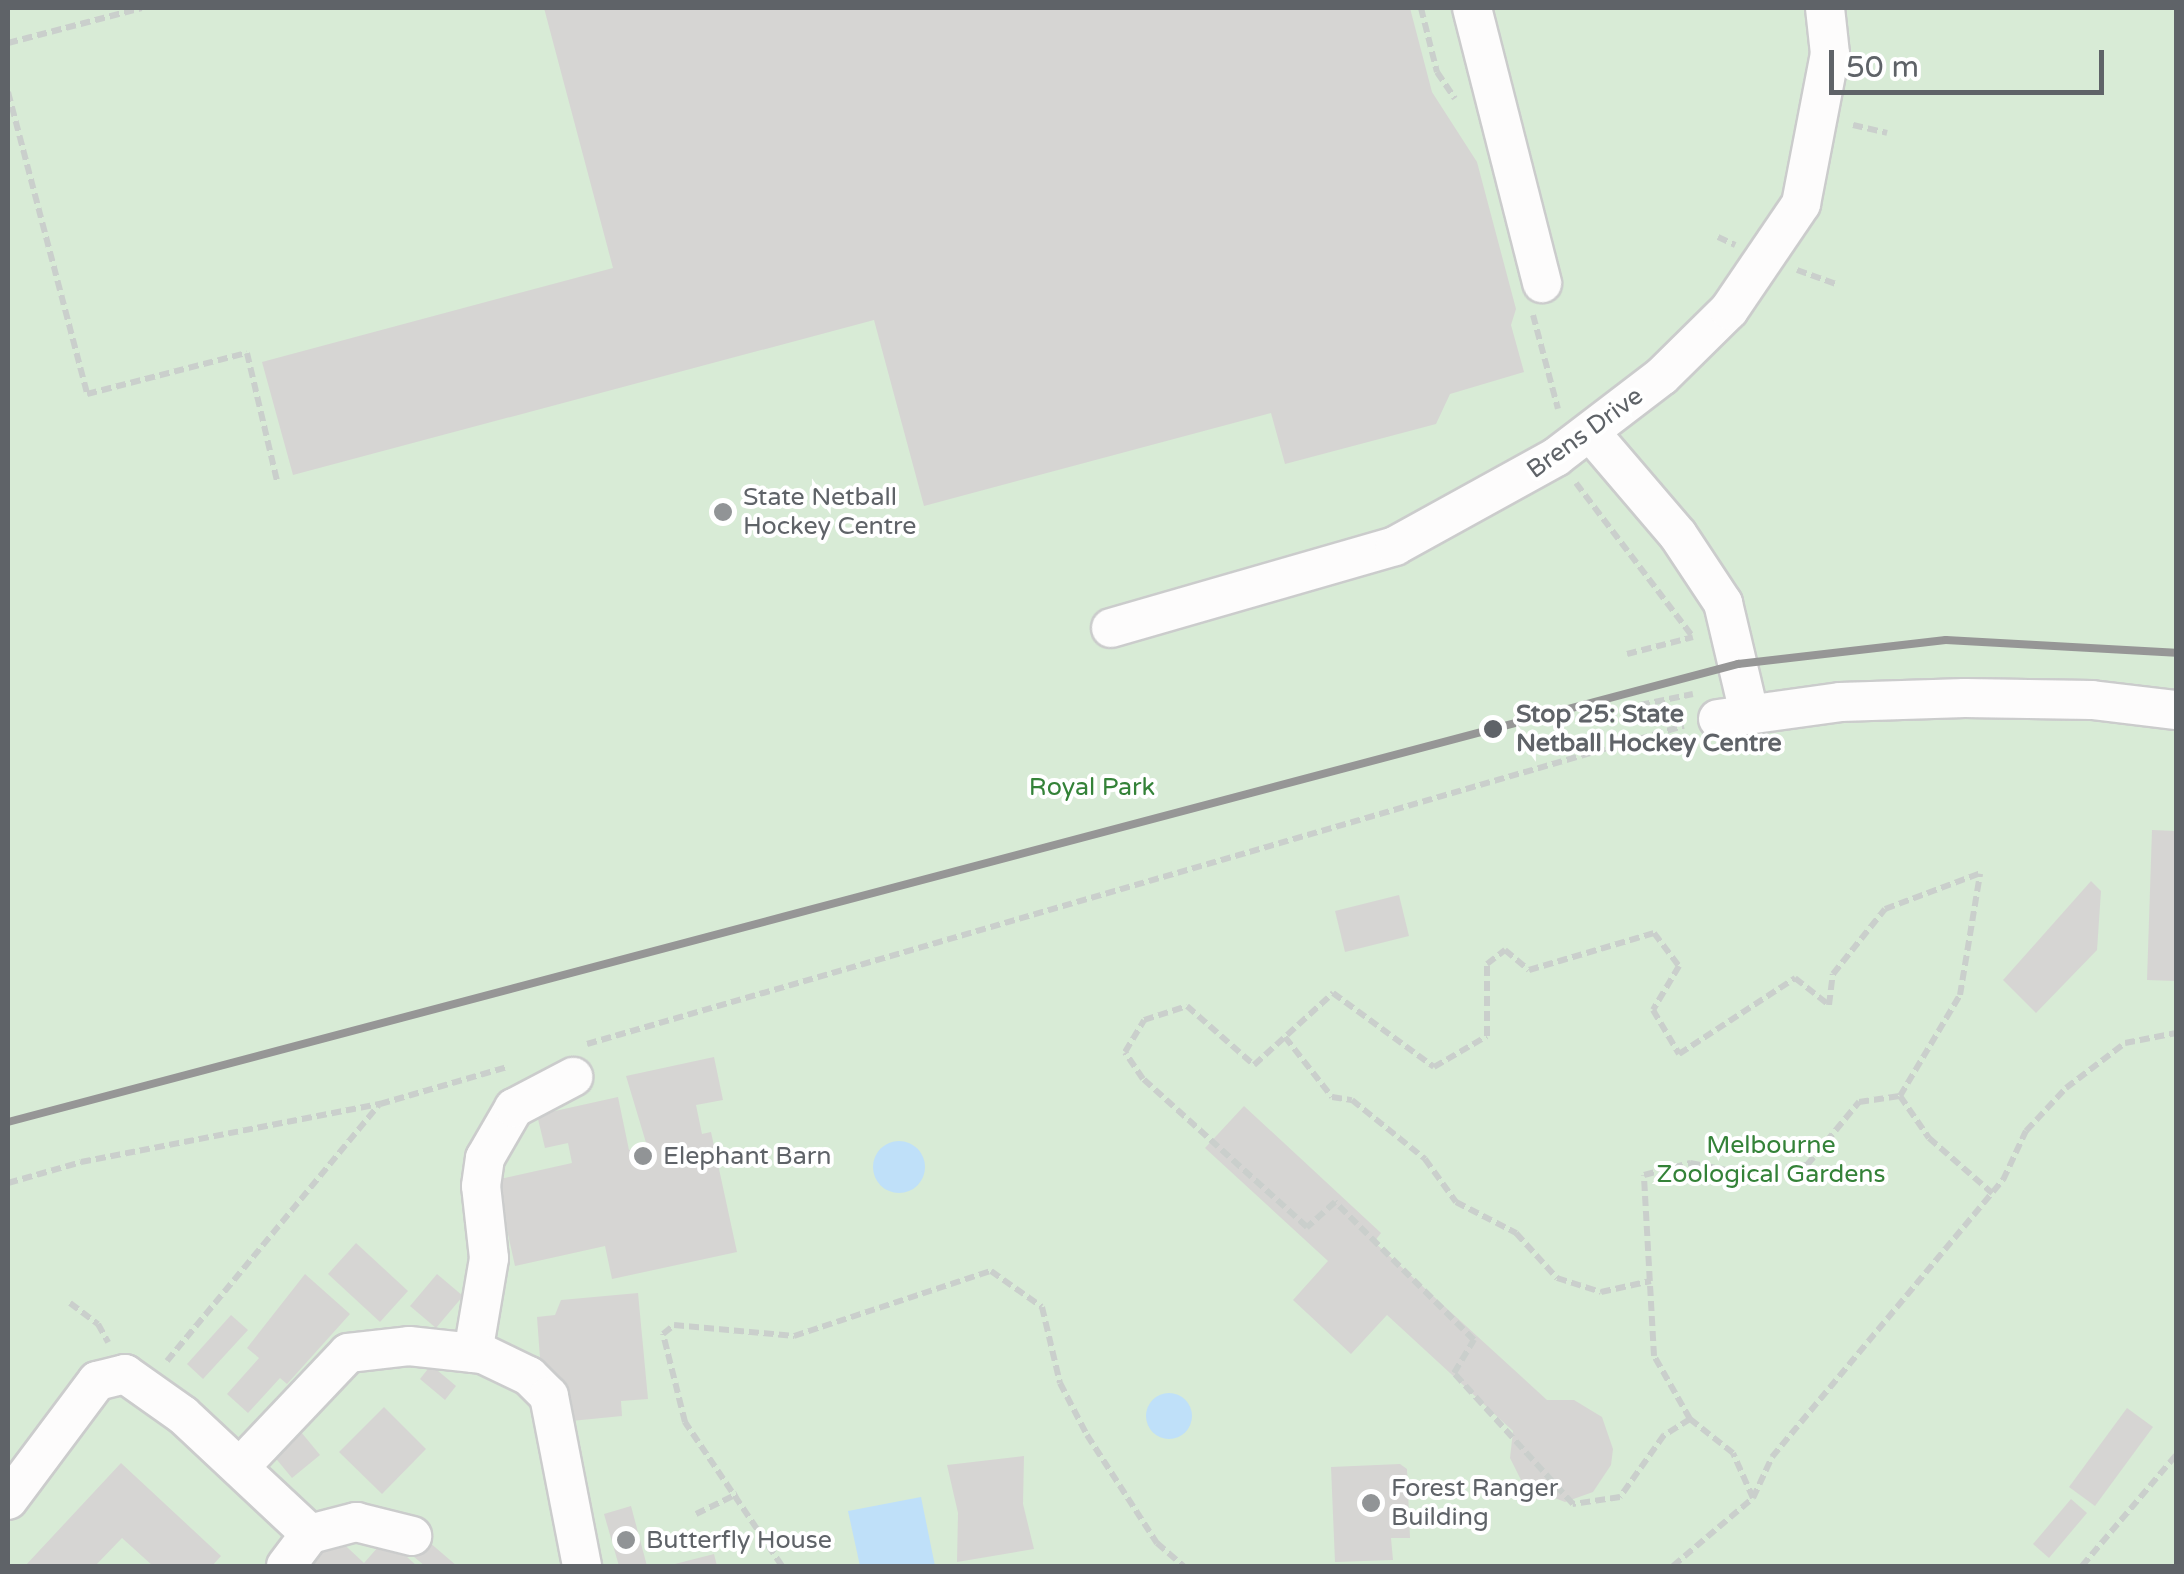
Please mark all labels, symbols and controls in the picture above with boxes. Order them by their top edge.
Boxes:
scale bar [1834,30,2109,92]
text: 50 m [1846,49,1919,86]
street label: Brens Drive [1521,381,1649,485]
place label: State Netball Hockey Centre [743,483,916,542]
marker: State Netball Hockey Centre [712,501,734,523]
place label: Stop 25: State Netball Hockey Centre [1516,700,1782,759]
marker: Stop 25: State Netball Hockey Centre [1480,716,1506,742]
park label: Royal Park [1029,772,1155,802]
park label: Melbourne Zoological Gardens [1656,1131,1886,1190]
place label: Elephant Barn [663,1141,832,1171]
marker: Elephant Barn [632,1145,654,1167]
place label: Forest Ranger Building [1391,1474,1558,1533]
marker: Forest Ranger Building [1360,1492,1382,1514]
place label: Butterfly House [646,1525,832,1555]
marker: Butterfly House [615,1529,637,1551]

